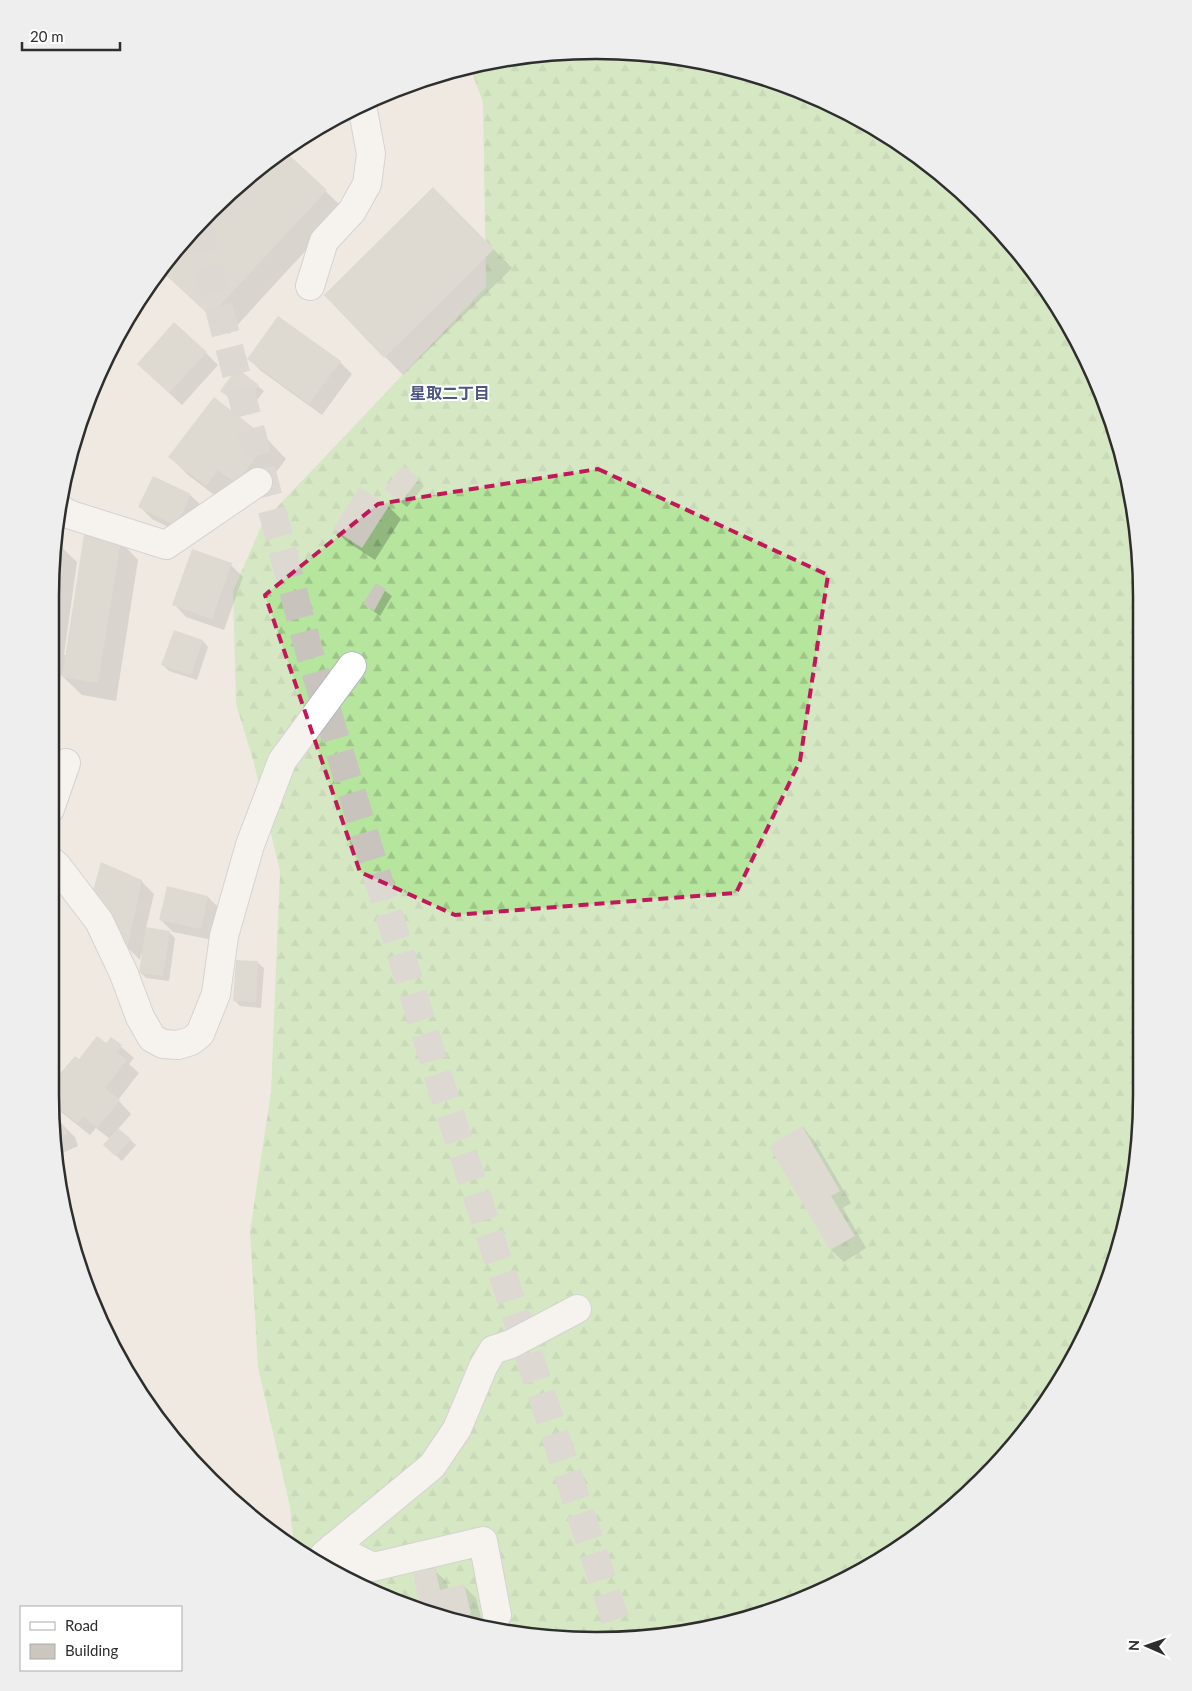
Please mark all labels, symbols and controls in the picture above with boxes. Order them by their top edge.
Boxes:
scale bar [22,20,120,52]
text: 20 m [30,27,64,45]
district label: 星取二丁目 [410,383,490,402]
legend [20,1606,182,1671]
text: Road [65,1616,98,1634]
north arrow [1122,1621,1172,1671]
text: N [1125,1640,1142,1651]
text: Building [65,1641,118,1659]

